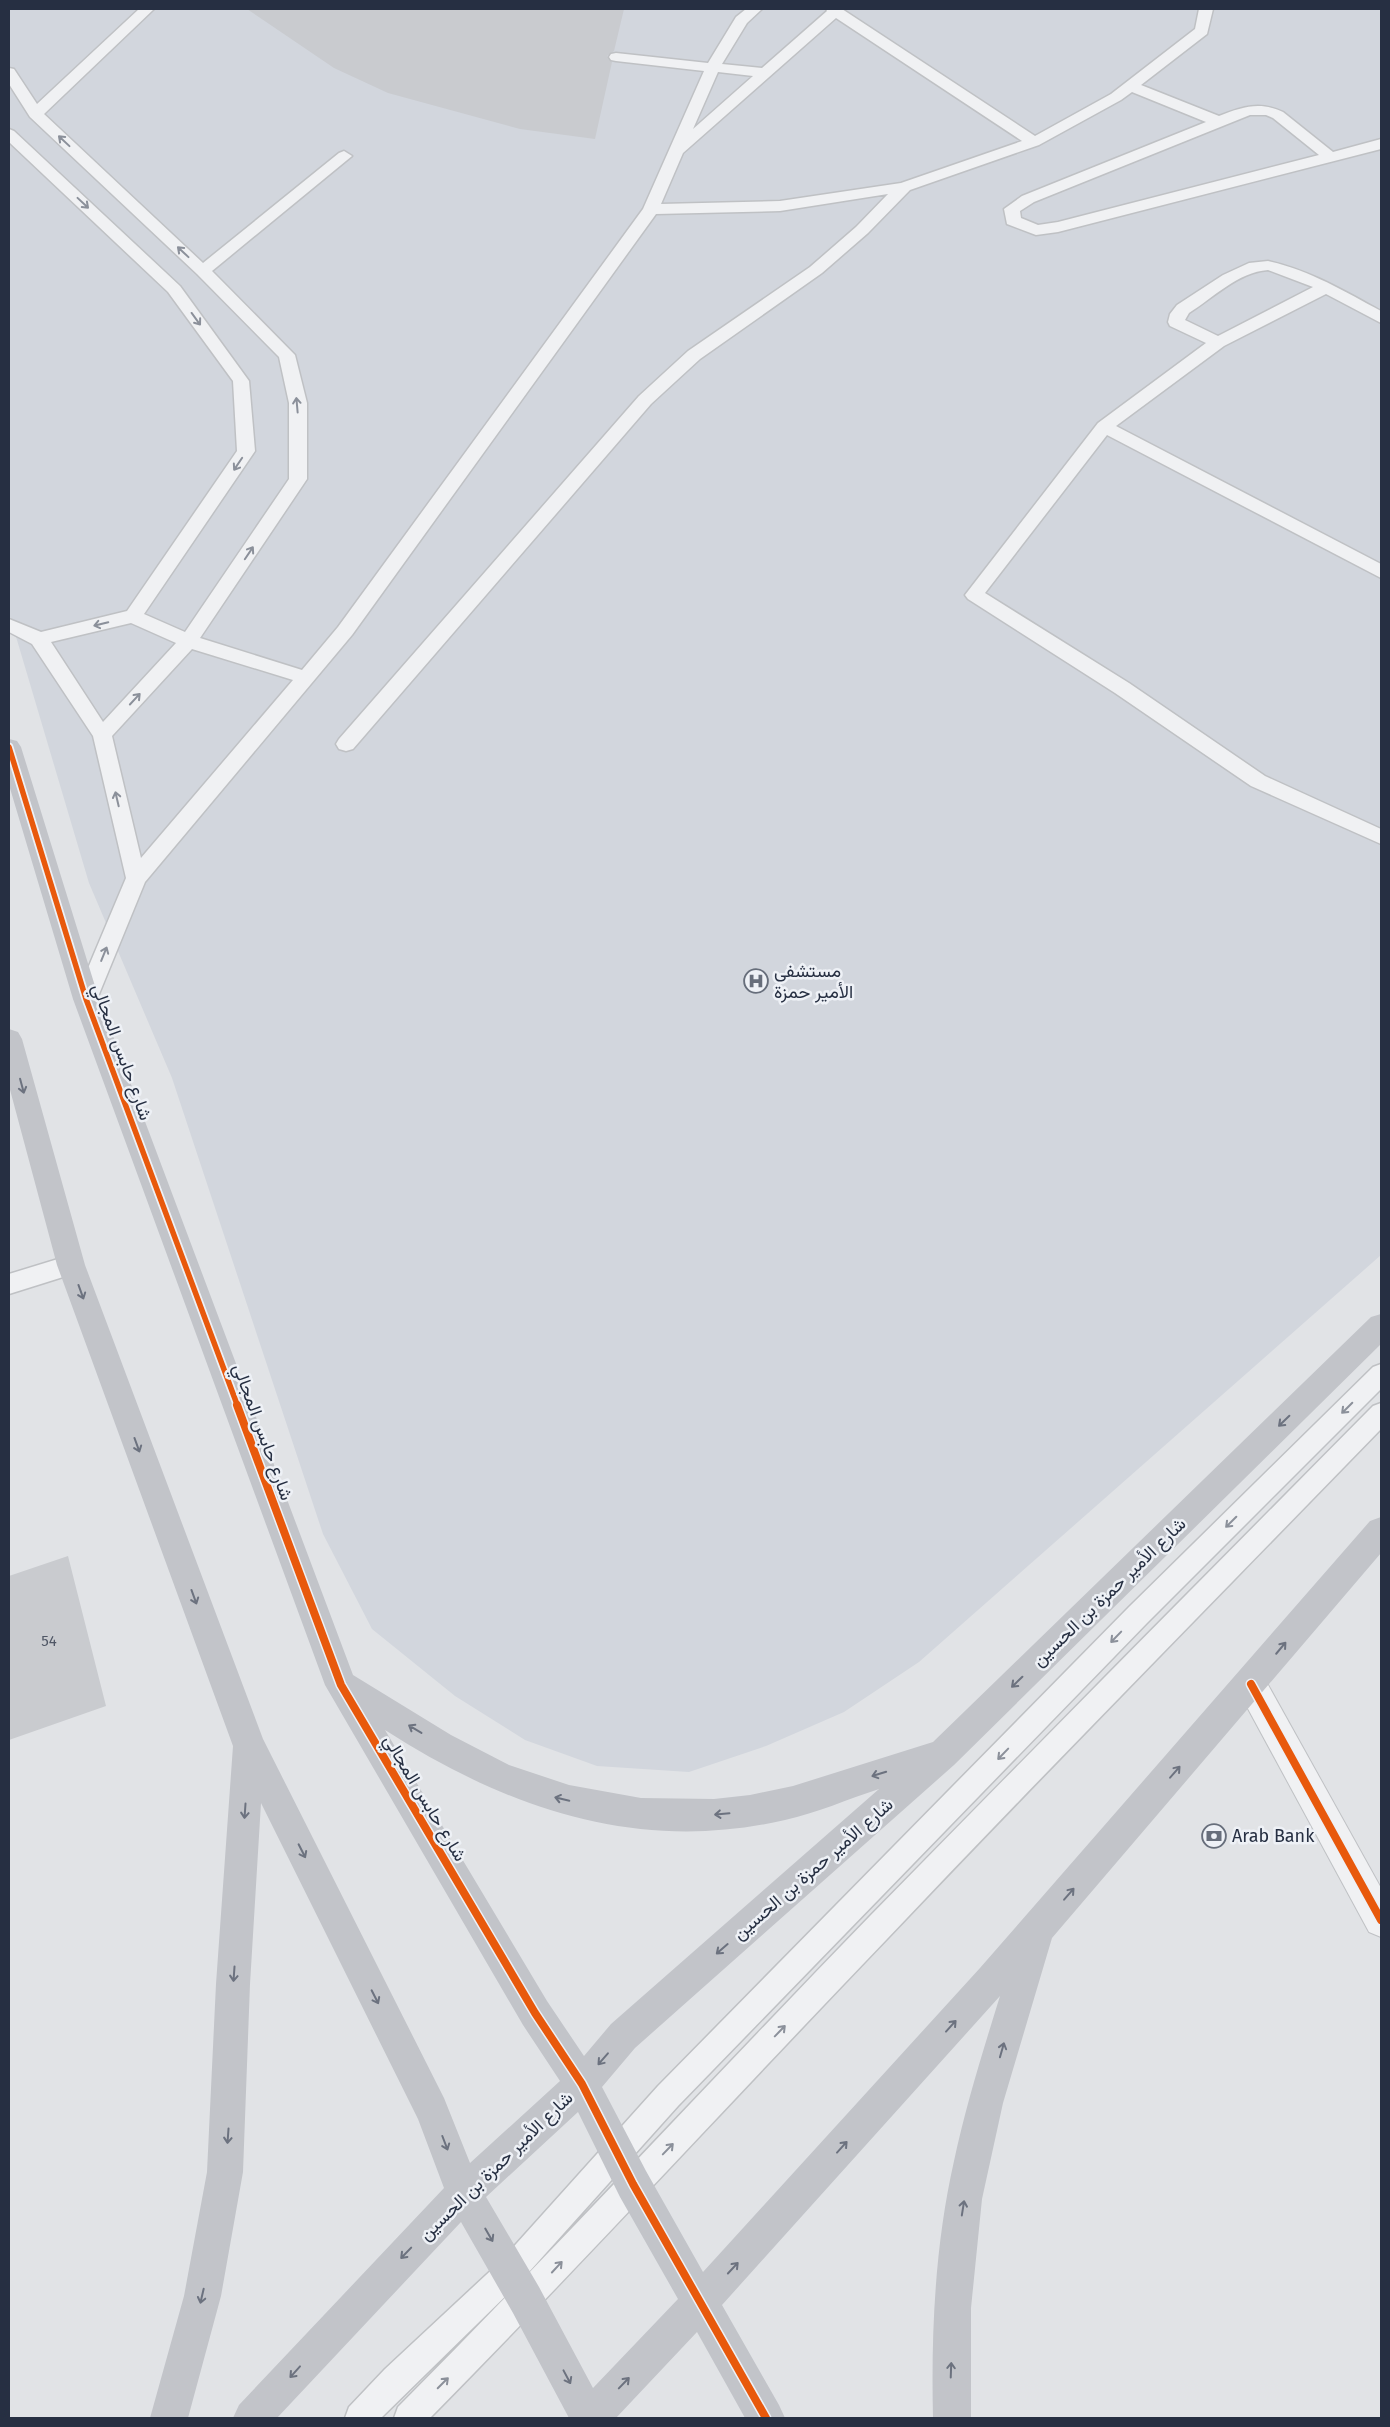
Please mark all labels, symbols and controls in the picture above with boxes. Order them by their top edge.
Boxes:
one-way arrow [58,135,71,147]
one-way arrow [76,197,89,209]
one-way arrow [177,246,189,258]
one-way arrow [191,312,201,326]
one-way arrow [293,397,302,413]
one-way arrow [232,457,242,471]
one-way arrow [244,546,254,560]
one-way arrow [94,620,110,629]
one-way arrow [129,692,141,705]
one-way arrow [112,792,121,808]
one-way arrow [100,947,110,962]
place label: مستشفى الأمير حمزة [774,960,853,1003]
hospital icon: مستشفى الأمير حمزة [743,968,769,994]
street label: شارع حابس المجالي [83,981,157,1125]
one-way arrow [17,1077,27,1093]
one-way arrow [77,1284,86,1299]
street label: شارع حابس المجالي [224,1361,298,1505]
one-way arrow [1340,1402,1353,1414]
one-way arrow [1278,1415,1290,1427]
one-way arrow [133,1436,142,1452]
street label: شارع الأمير حمزة بن الحسين [1028,1513,1191,1672]
one-way arrow [1225,1516,1237,1529]
one-way arrow [190,1589,199,1604]
one-way arrow [1110,1631,1122,1644]
house number: 54 [41,1632,57,1650]
one-way arrow [1276,1642,1287,1655]
one-way arrow [1011,1676,1023,1688]
one-way arrow [409,1724,423,1734]
street label: شارع حابس المجالي [375,1731,471,1867]
one-way arrow [997,1748,1009,1760]
one-way arrow [1169,1765,1181,1778]
one-way arrow [872,1769,888,1779]
street label: شارع الأمير حمزة بن الحسين [728,1793,898,1945]
one-way arrow [554,1794,570,1803]
one-way arrow [240,1803,249,1819]
one-way arrow [715,1809,731,1819]
bank icon: Arab Bank [1201,1823,1227,1849]
place label: Arab Bank [1232,1825,1315,1847]
one-way arrow [297,1844,307,1859]
one-way arrow [1063,1888,1075,1901]
one-way arrow [716,1943,729,1954]
one-way arrow [230,1965,239,1981]
one-way arrow [371,1989,380,2004]
one-way arrow [945,2020,957,2033]
one-way arrow [774,2025,786,2037]
one-way arrow [997,2043,1007,2059]
one-way arrow [598,2052,609,2065]
street label: شارع الأمير حمزة بن الحسين [415,2087,578,2246]
one-way arrow [223,2128,232,2144]
one-way arrow [441,2135,450,2151]
one-way arrow [837,2141,848,2154]
one-way arrow [662,2142,674,2155]
one-way arrow [958,2200,968,2216]
one-way arrow [484,2228,494,2242]
one-way arrow [400,2247,412,2260]
one-way arrow [551,2261,562,2274]
one-way arrow [727,2261,739,2274]
one-way arrow [197,2288,206,2304]
one-way arrow [946,2362,955,2378]
one-way arrow [289,2365,301,2378]
one-way arrow [563,2370,573,2384]
one-way arrow [437,2377,449,2390]
one-way arrow [618,2377,630,2389]

